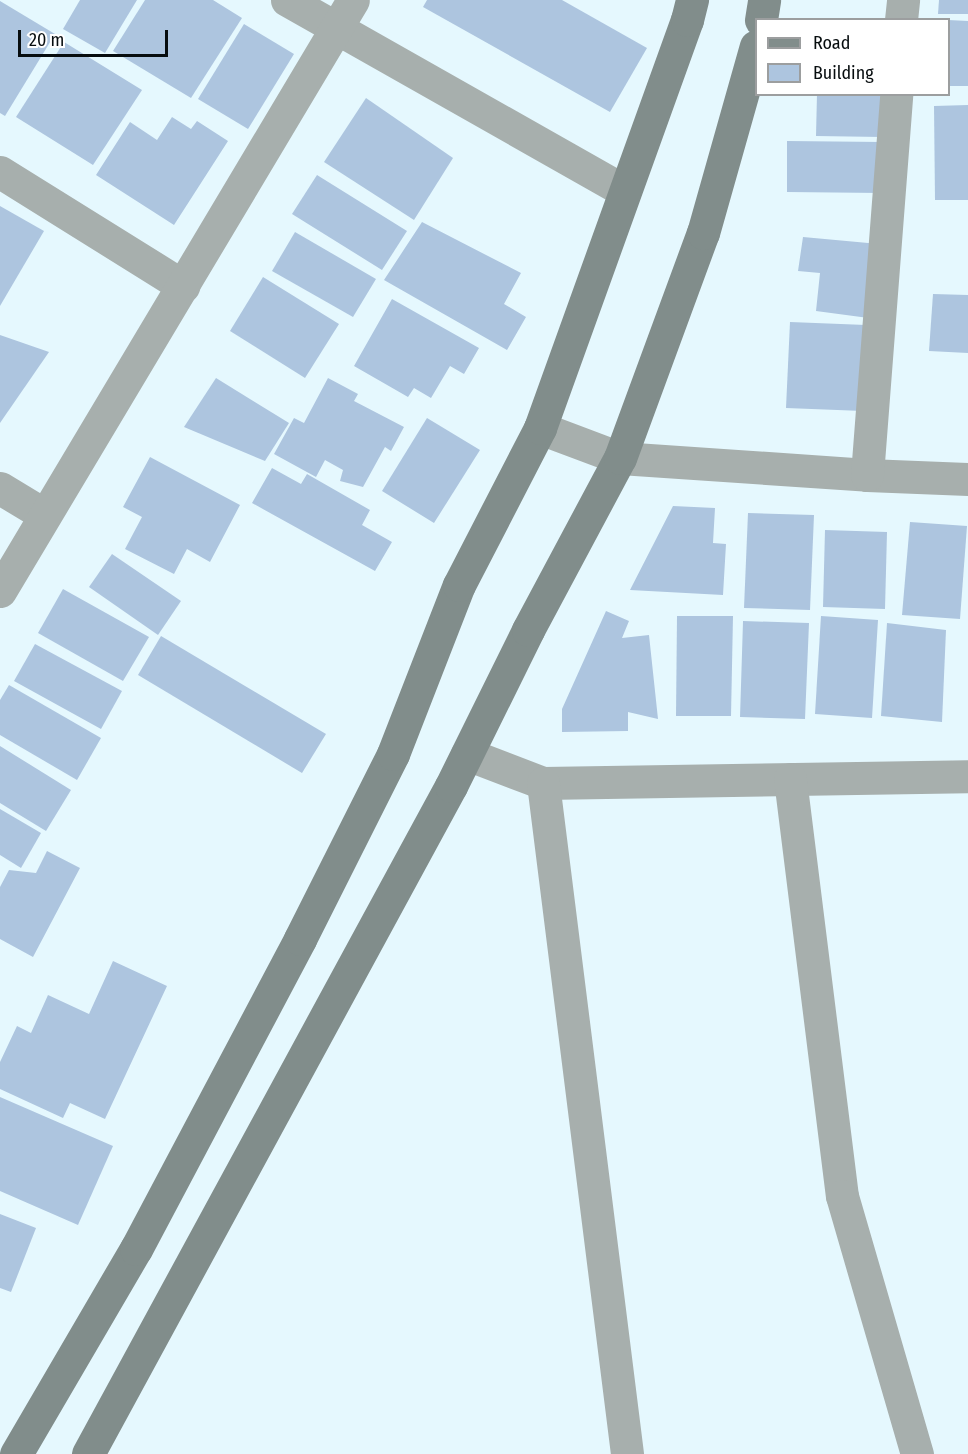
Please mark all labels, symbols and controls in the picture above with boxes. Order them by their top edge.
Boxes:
scale bar [21,18,171,56]
legend [755,18,950,96]
text: 20 m [29,29,64,51]
text: Road [813,32,850,54]
text: Building [813,62,874,84]

